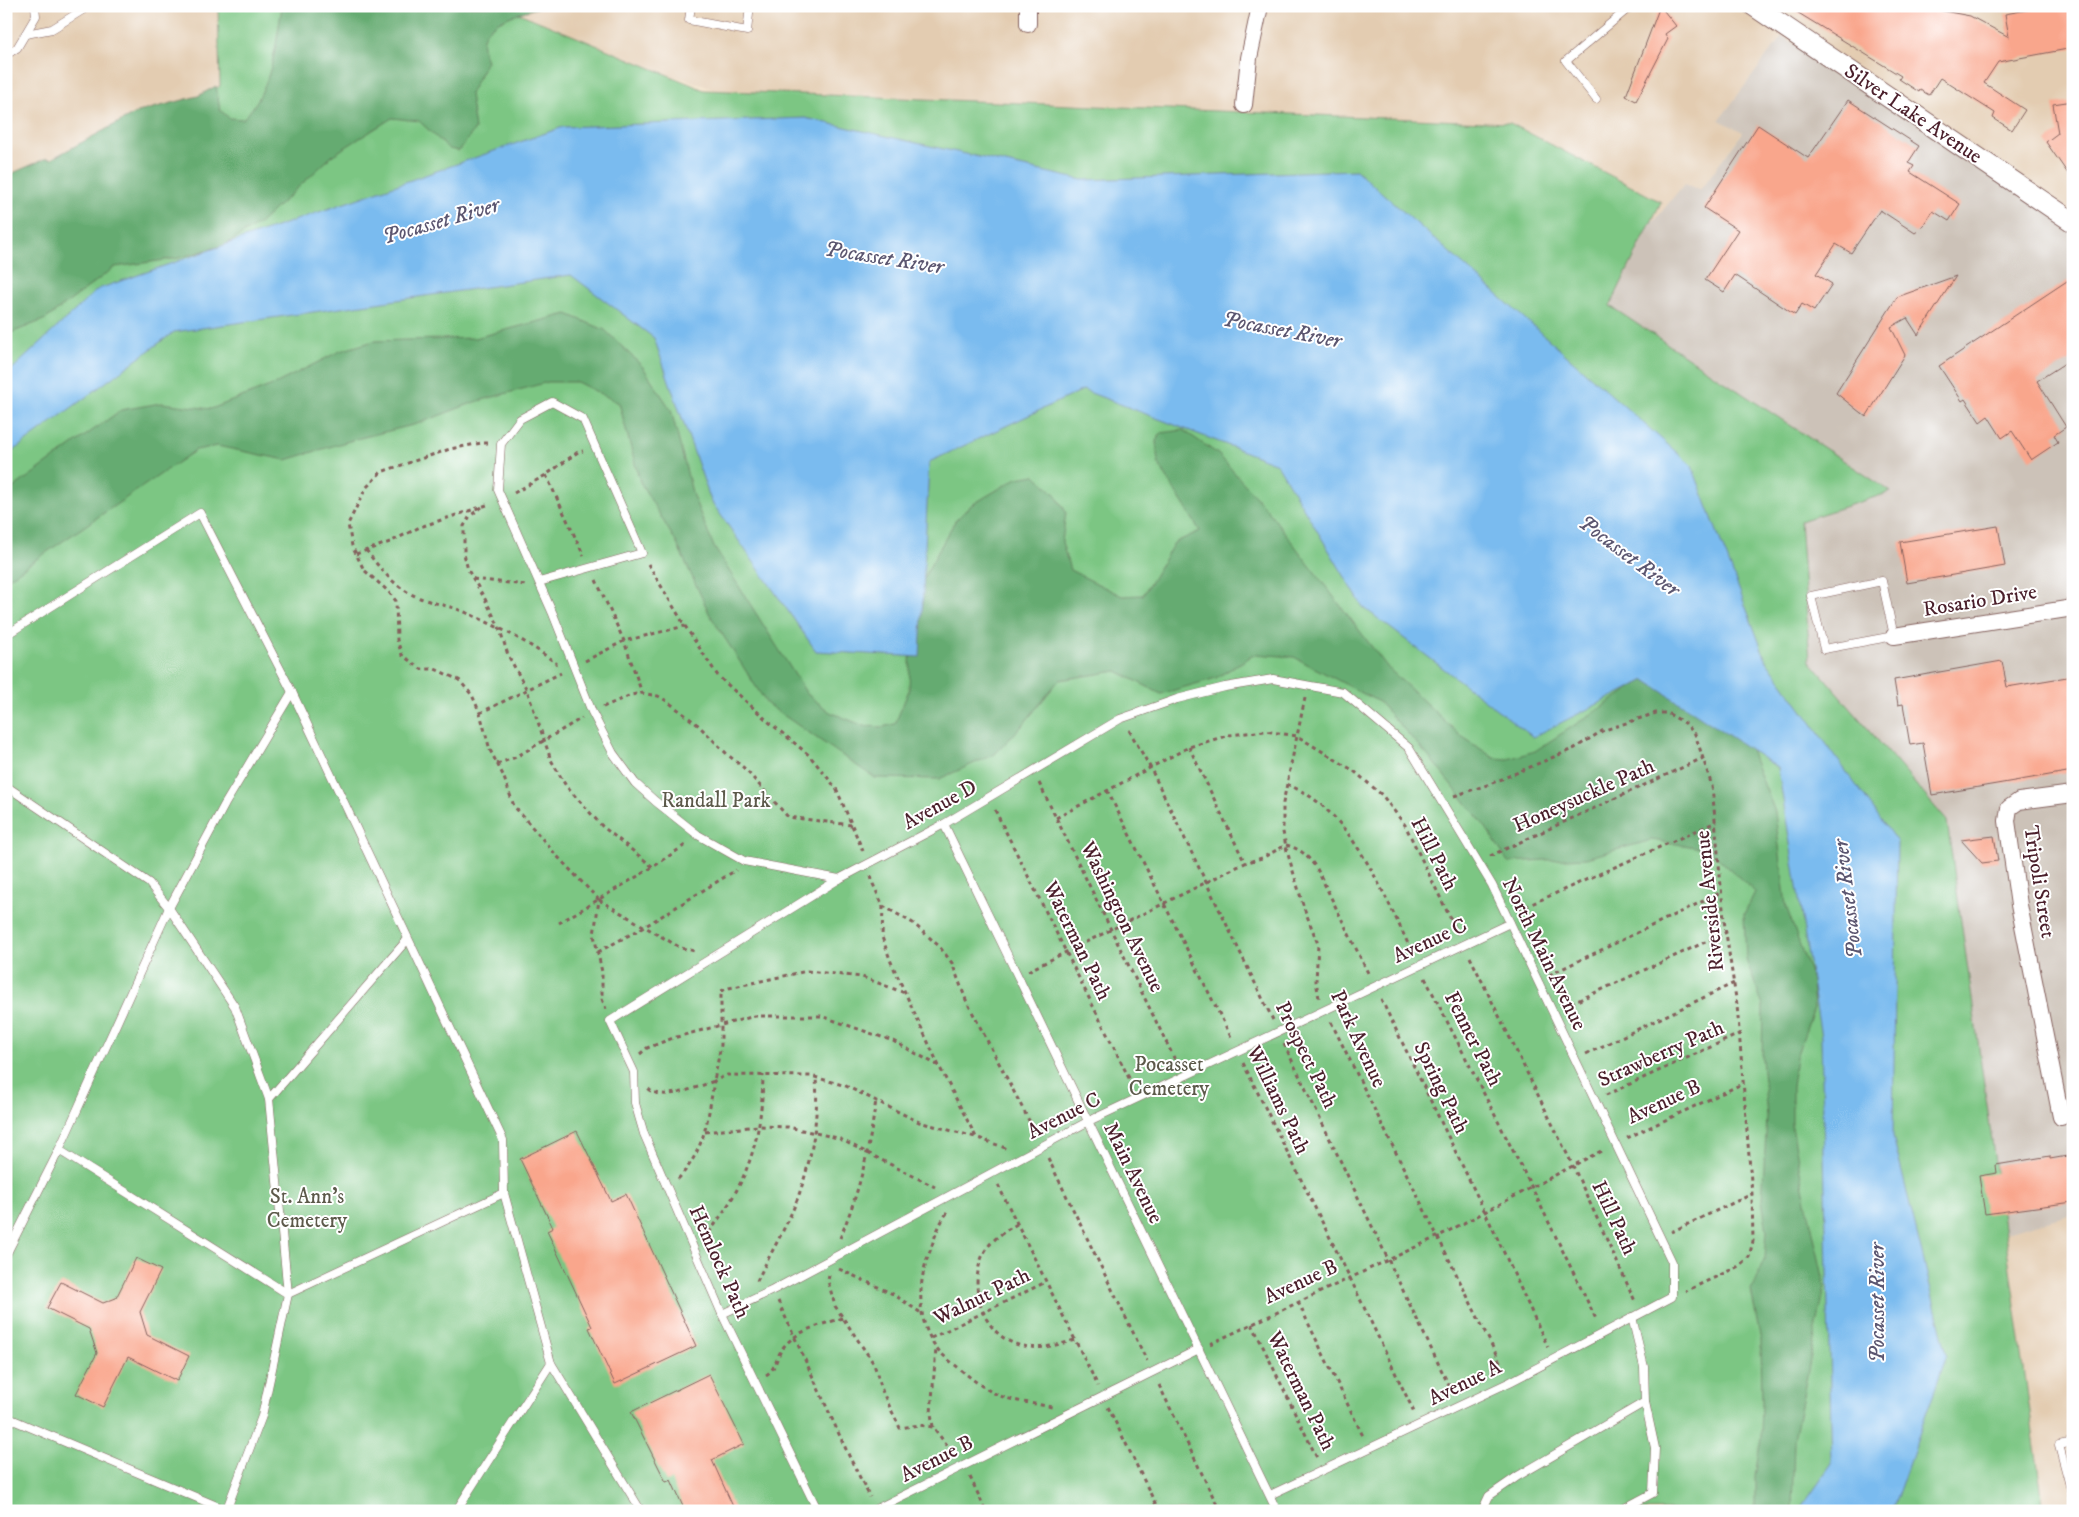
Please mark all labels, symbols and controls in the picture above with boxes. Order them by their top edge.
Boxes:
street label: Silver Lake Avenue [1839,58,1987,170]
water label: Pocasset River [380,191,504,251]
water label: Pocasset River [823,235,948,281]
water label: Pocasset River [1221,305,1346,355]
water label: Pocasset River [1573,509,1687,604]
street label: Rosario Drive [1921,579,2039,623]
street label: Honeysuckle Path [1509,753,1659,839]
street label: Avenue D [898,774,982,836]
park label: Randall Park [661,788,771,814]
street label: Hill Path [1404,813,1464,895]
street label: Tripoli Street [2017,824,2061,940]
street label: Riverside Avenue [1690,829,1730,973]
street label: Washington Avenue [1074,836,1170,997]
water label: Pocasset River [1827,836,1869,960]
street label: North Main Avenue [1496,873,1592,1035]
street label: Waterman Path [1037,876,1117,1005]
street label: Avenue C [1389,913,1471,969]
street label: Park Avenue [1324,986,1392,1092]
street label: Fenner Path [1438,987,1508,1091]
street label: Prospect Path [1269,997,1343,1113]
street label: Strawberry Path [1594,1015,1728,1093]
street label: Spring Path [1408,1038,1474,1138]
street label: Williams Path [1240,1040,1315,1159]
park label: Pocasset Cemetery [1129,1052,1210,1102]
street label: Avenue B [1623,1074,1705,1130]
street label: Avenue C [1023,1086,1105,1146]
street label: Main Avenue [1097,1118,1169,1228]
street label: Hill Path [1586,1177,1642,1259]
park label: St. Ann's Cemetery [267,1184,348,1234]
street label: Hemlock Path [683,1201,755,1323]
water label: Pocasset River [1864,1241,1891,1363]
street label: Avenue B [1260,1254,1342,1310]
street label: Walnut Path [929,1262,1035,1332]
street label: Waterman Path [1261,1326,1341,1455]
street label: Avenue A [1424,1354,1507,1412]
street label: Avenue B [896,1430,978,1488]

